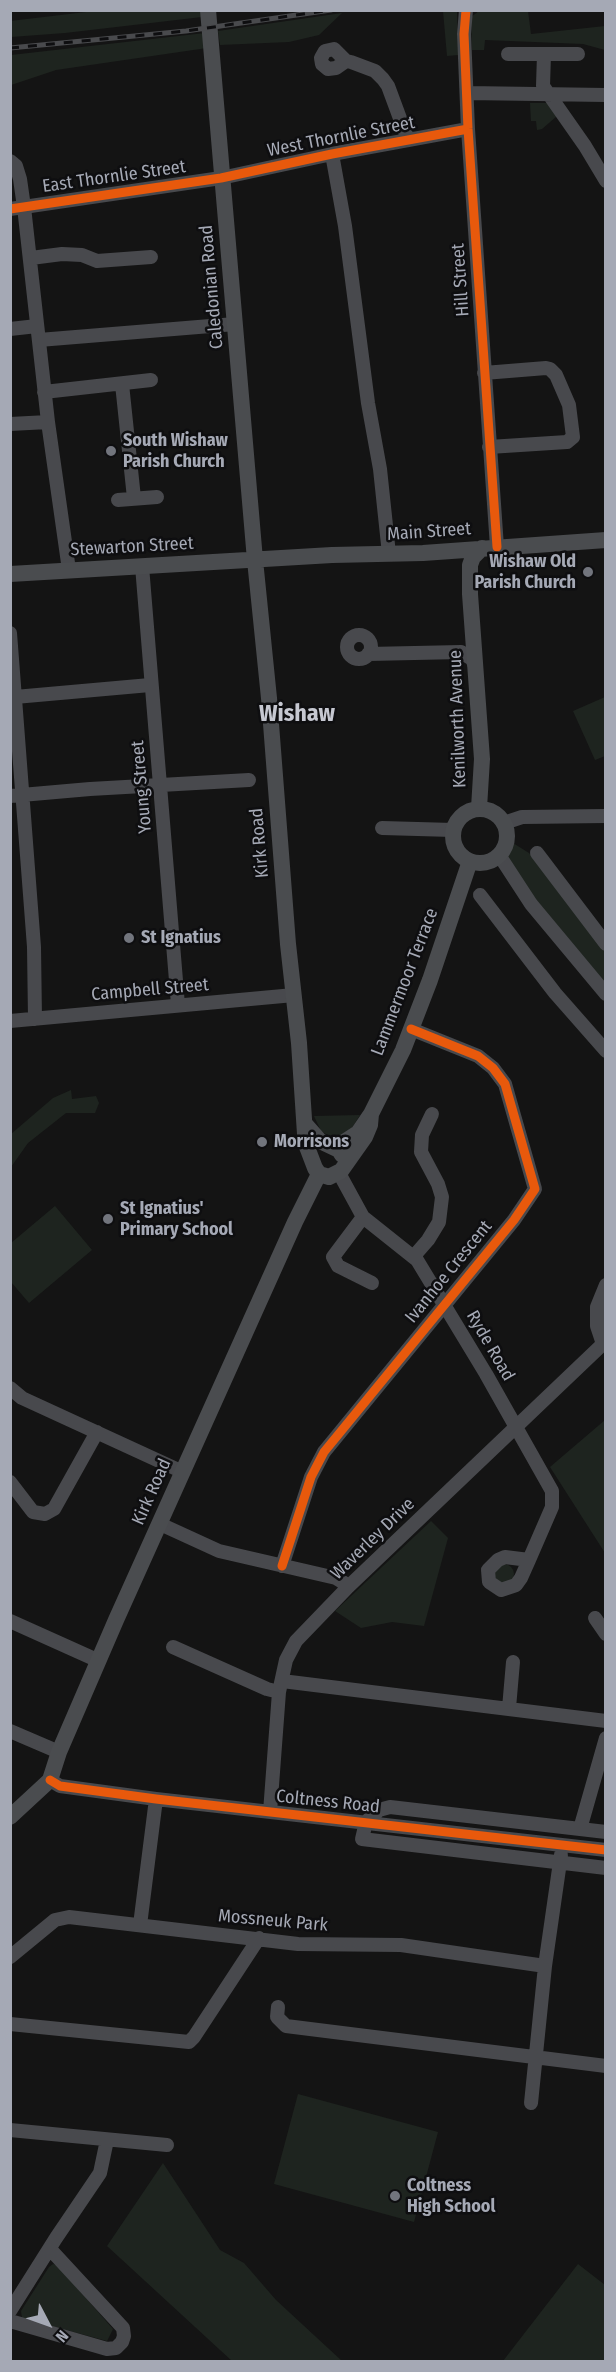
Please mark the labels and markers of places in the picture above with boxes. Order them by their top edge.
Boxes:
place label: South Wishaw Parish Church [123,430,228,472]
marker: South Wishaw Parish Church [104,444,118,458]
place label: Wishaw Old Parish Church [474,551,576,594]
marker: Wishaw Old Parish Church [581,565,595,579]
place label: St Ignatius [141,927,221,949]
marker: St Ignatius [122,931,136,945]
place label: Morrisons [274,1131,349,1153]
marker: Morrisons [255,1135,269,1149]
place label: St Ignatius' Primary School [120,1198,233,1240]
marker: St Ignatius' Primary School [101,1212,115,1226]
place label: Coltness High School [407,2175,495,2218]
marker: Coltness High School [388,2189,402,2203]

